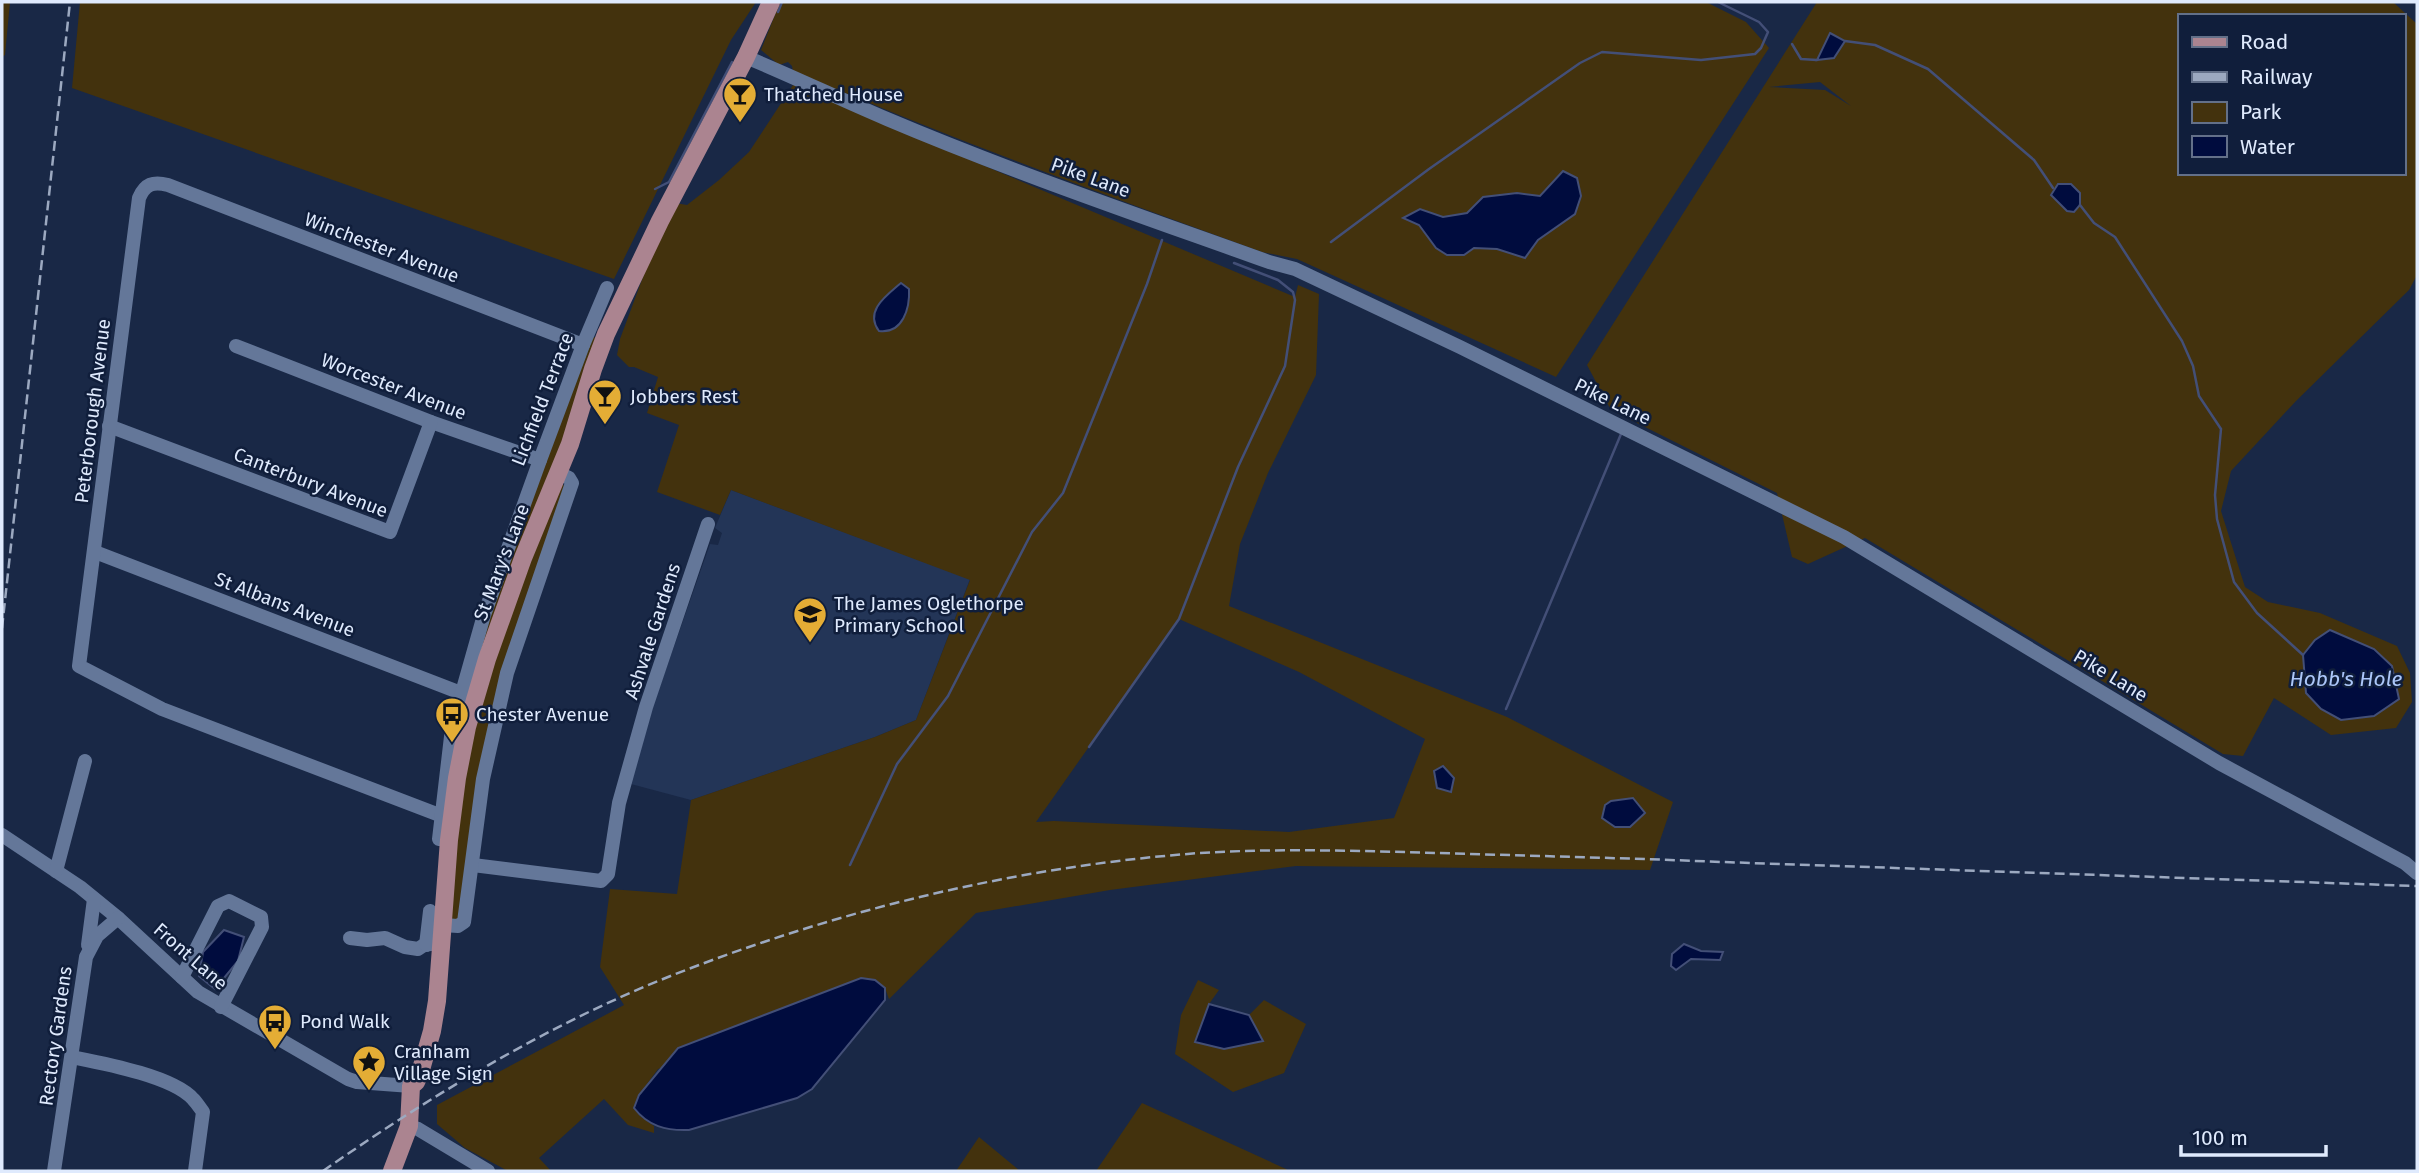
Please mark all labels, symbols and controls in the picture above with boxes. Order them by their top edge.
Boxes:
legend [2178,14,2405,175]
text: Road [2240,29,2288,55]
text: Railway [2240,64,2313,90]
bar icon: Thatched House [721,75,759,124]
place label: Thatched House [764,83,903,106]
text: Park [2240,99,2282,125]
text: Water [2240,134,2295,160]
street label: Pike Lane [1048,153,1134,202]
street label: Winchester Avenue [301,207,462,288]
street label: Peterborough Avenue [70,318,115,505]
street label: Lichfield Terrace [507,329,578,469]
street label: Worcester Avenue [318,348,470,425]
street label: Pike Lane [1571,373,1655,430]
bar icon: Jobbers Rest [586,377,624,426]
place label: Jobbers Rest [630,385,738,408]
street label: Canterbury Avenue [230,442,391,522]
street label: St Mary's Lane [469,501,534,624]
street label: Ashvale Gardens [620,560,685,702]
street label: St Albans Avenue [211,567,358,642]
place label: The James Oglethorpe Primary School [834,592,1024,637]
school or university icon: The James Oglethorpe Primary School [791,595,829,644]
street label: Pike Lane [2069,644,2152,707]
water label: Hobb's Hole [2290,666,2403,692]
bus stop icon: Chester Avenue [433,695,471,744]
place label: Chester Avenue [476,703,609,726]
street label: Front Lane [149,918,232,995]
street label: Rectory Gardens [34,965,77,1107]
bus stop icon: Pond Walk [256,1002,294,1051]
place label: Pond Walk [300,1010,390,1033]
place label: Cranham Village Sign [394,1040,493,1085]
place icon: Cranham Village Sign [350,1043,388,1092]
scale bar [2181,1114,2326,1158]
text: 100 m [2192,1125,2248,1151]

